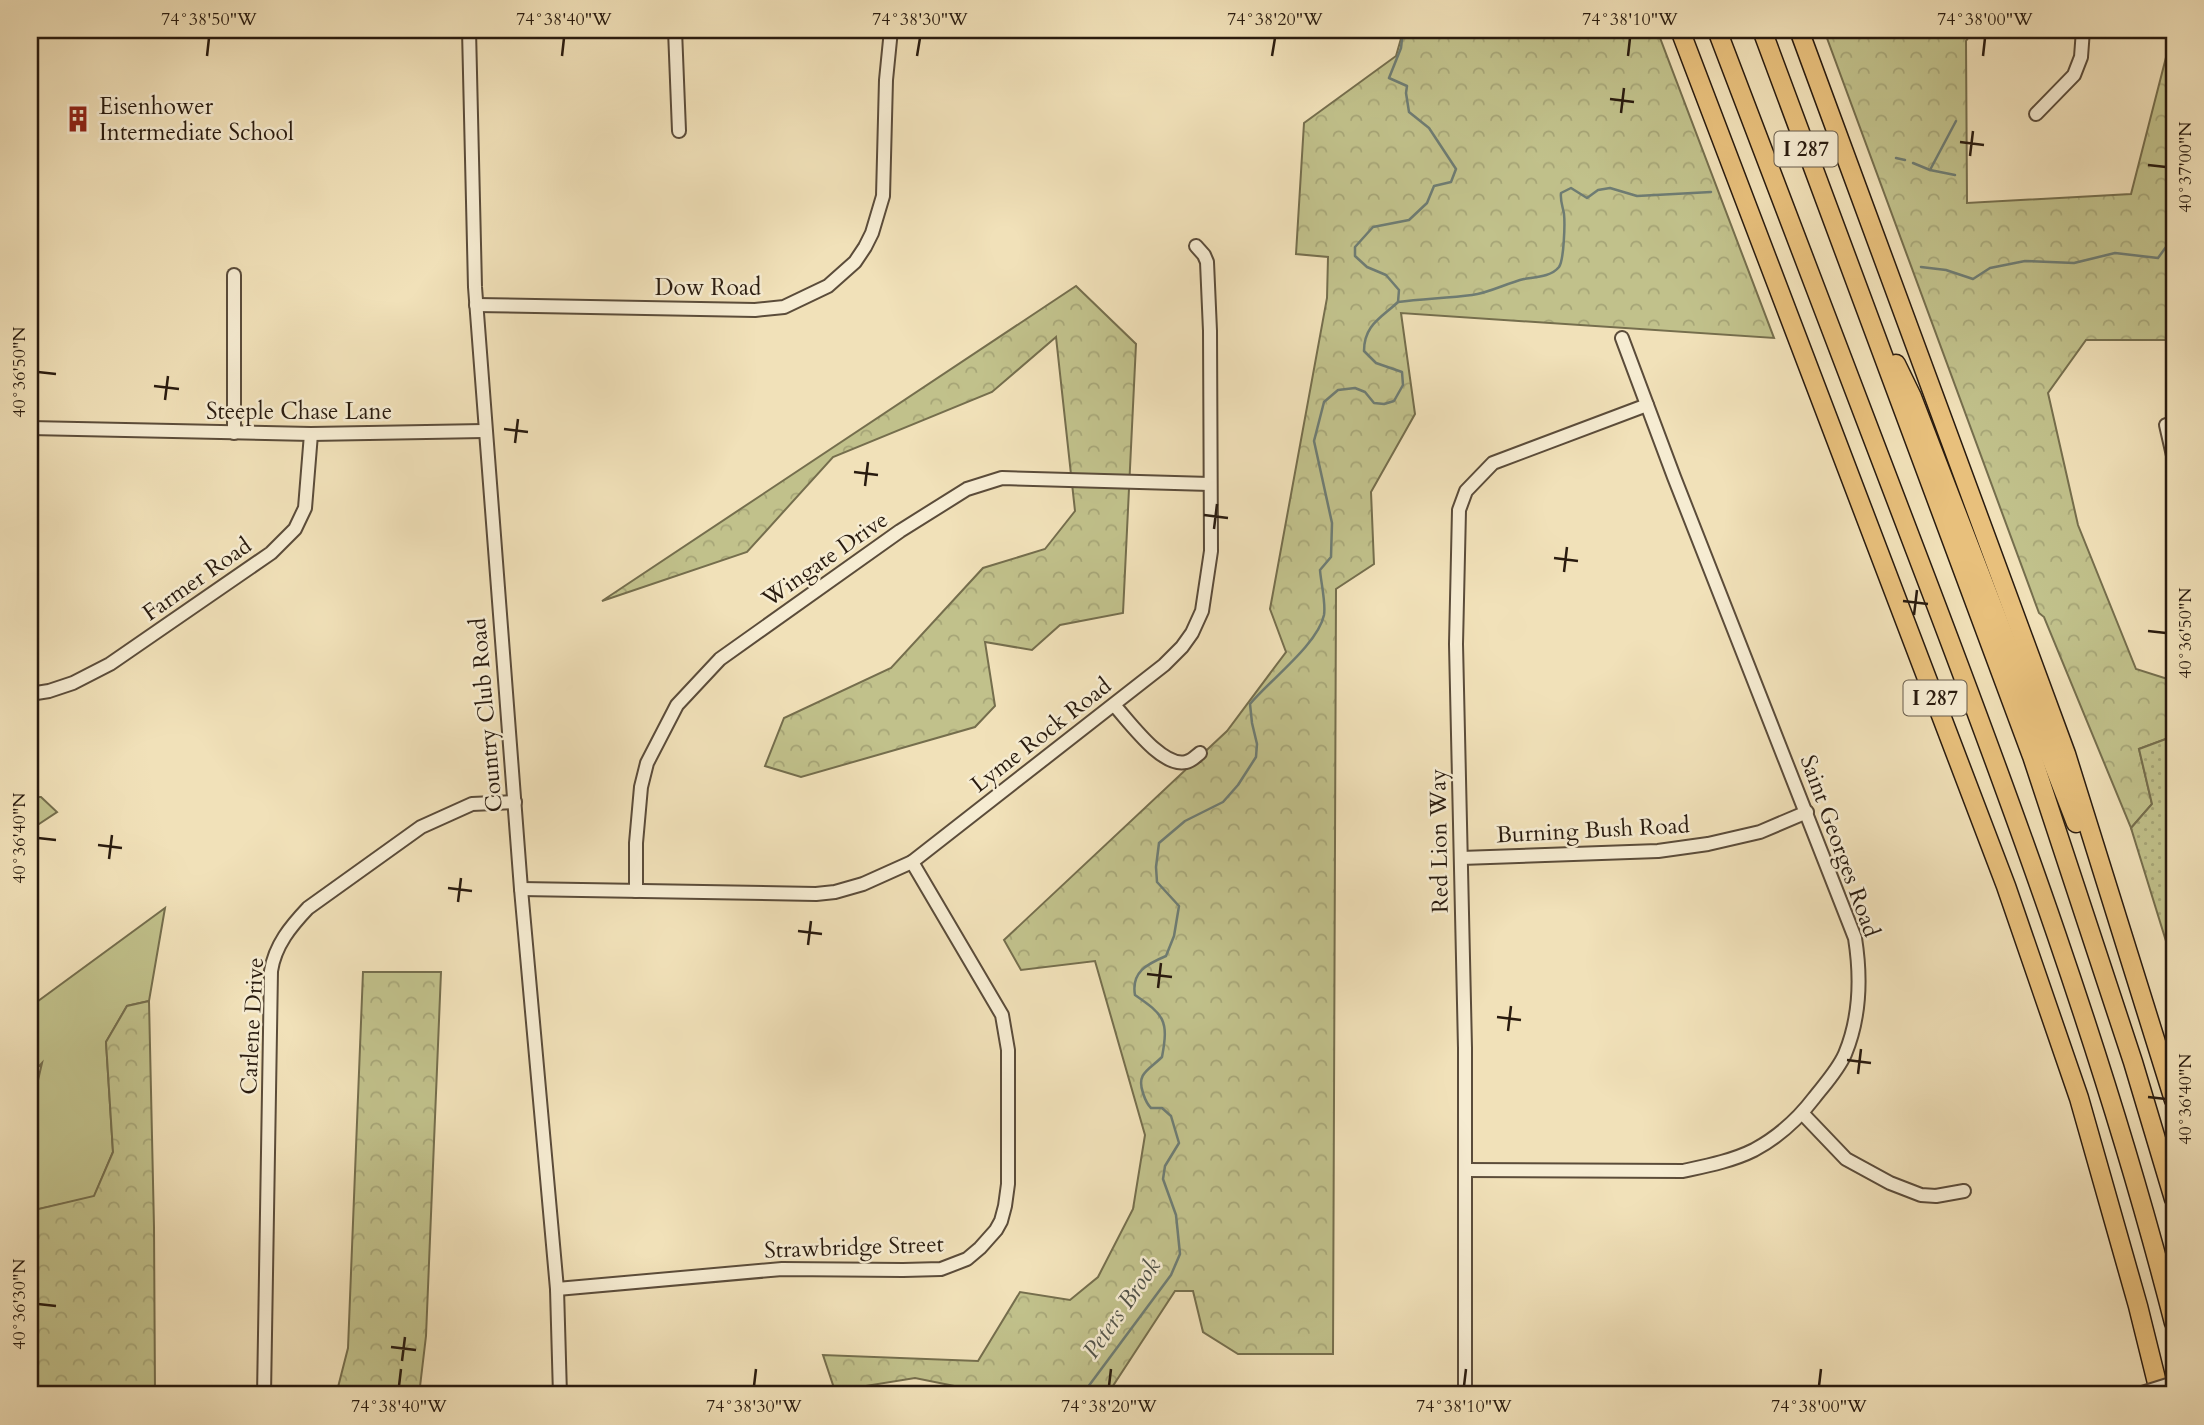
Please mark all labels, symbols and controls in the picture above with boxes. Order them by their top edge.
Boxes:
text: 74°38'50"W [161,7,257,32]
text: 74°38'40"W [516,7,612,32]
text: 74°38'30"W [872,7,968,32]
text: 74°38'20"W [1227,7,1323,32]
text: 74°38'10"W [1582,7,1678,32]
text: 74°38'00"W [1937,7,2033,32]
place label: Eisenhower Intermediate School [99,91,294,148]
building icon: Eisenhower Intermediate School [63,104,93,134]
text: 40°37'00"N [2173,121,2198,213]
road number: I 287 [1774,132,1838,166]
street label: Dow Road [655,272,762,303]
text: 40°36'50"N [7,326,32,418]
street label: Steeple Chase Lane [206,396,392,427]
street label: Wingate Drive [755,504,894,615]
street label: Farmer Road [136,530,258,628]
text: 40°36'50"N [2173,587,2198,679]
street label: Country Club Road [462,616,510,813]
street label: Lyme Rock Road [964,670,1118,800]
road number: I 287 [1904,680,1966,716]
street label: Saint Georges Road [1793,751,1888,942]
street label: Red Lion Way [1422,769,1456,913]
text: 40°36'40"N [7,792,32,884]
street label: Burning Bush Road [1496,809,1691,851]
street label: Carlene Drive [233,957,271,1095]
text: 40°36'40"N [2173,1053,2198,1145]
street label: Strawbridge Street [764,1228,944,1266]
water label: Peters Brook [1075,1251,1169,1365]
text: 40°36'30"N [7,1258,32,1350]
text: 74°38'40"W [351,1394,447,1419]
text: 74°38'30"W [706,1394,802,1419]
text: 74°38'20"W [1061,1394,1157,1419]
text: 74°38'10"W [1416,1394,1512,1419]
text: 74°38'00"W [1771,1394,1867,1419]

